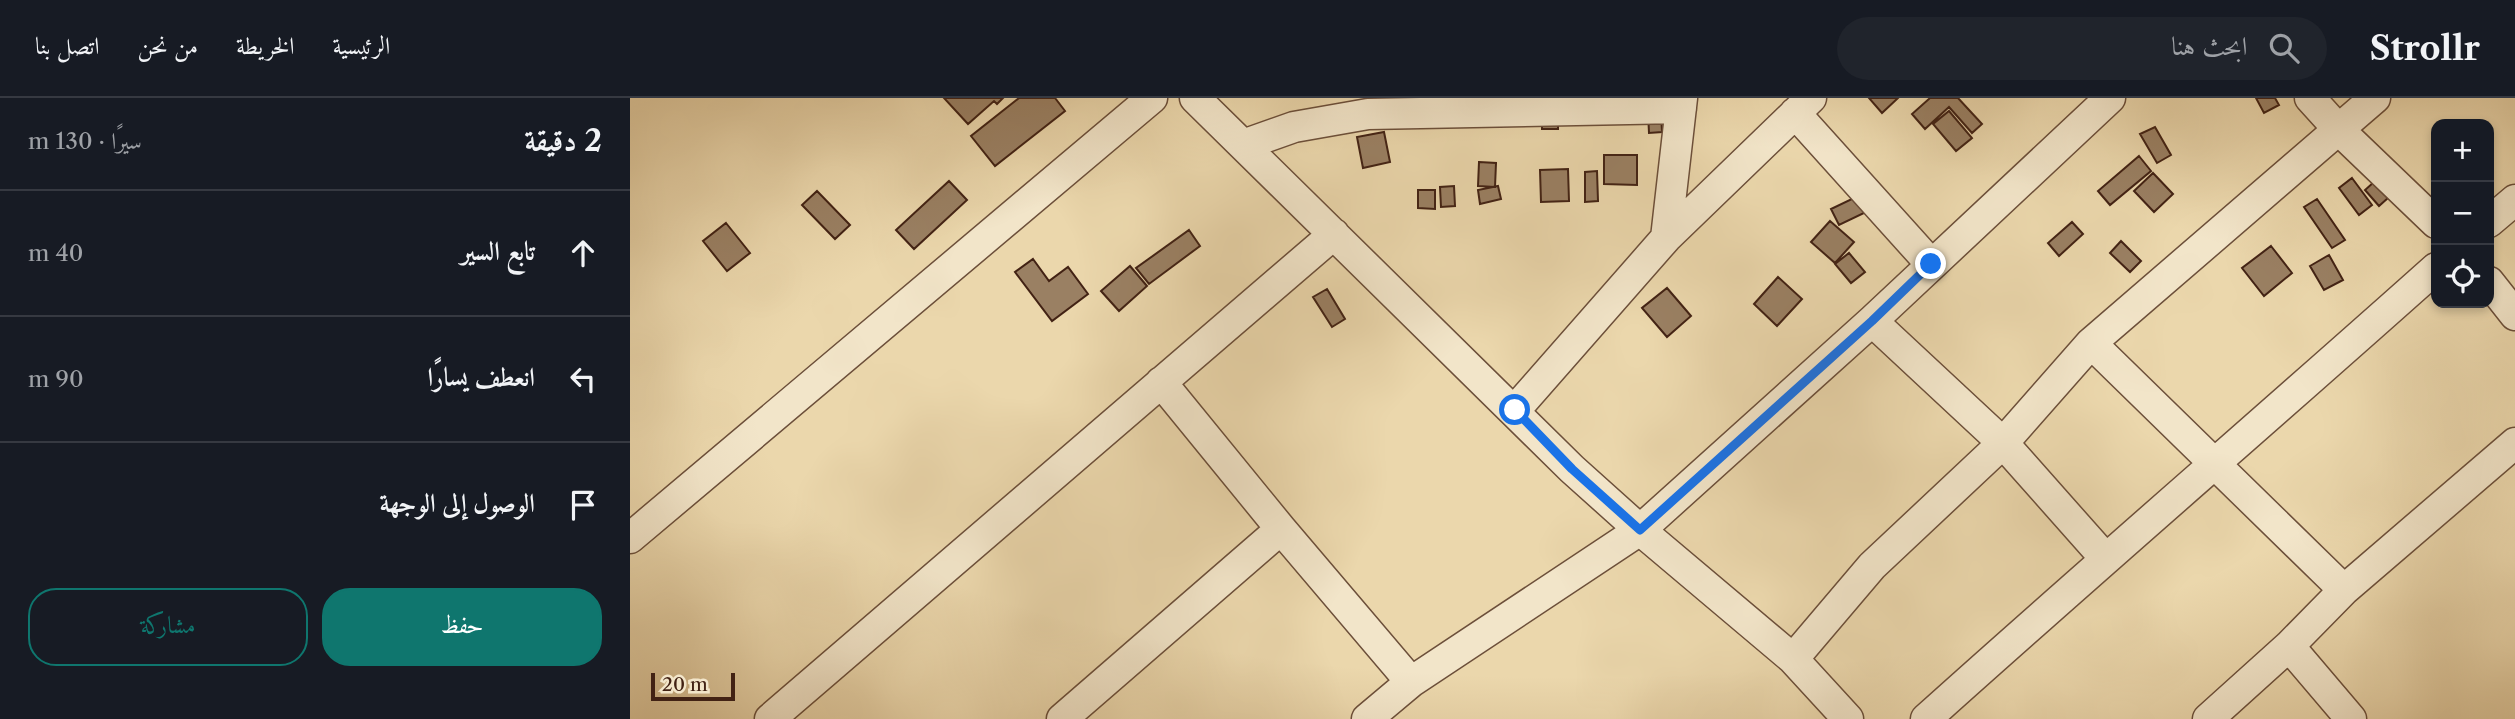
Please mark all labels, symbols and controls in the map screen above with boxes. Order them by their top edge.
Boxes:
search box [1837,17,2327,80]
text: Strollr [2369,28,2480,69]
icon: search [2265,29,2303,67]
text: ابحث هنا [2171,30,2247,62]
text: اتصل بنا [35,31,99,60]
text: من نحن [137,31,198,60]
text: الخريطة [236,31,294,60]
text: الرئيسية [332,31,390,60]
map controls [2431,119,2494,308]
button: + [2431,119,2494,182]
text: 2 دقيقة [524,122,602,159]
text: سيرًا · 130 m [28,127,142,155]
button: − [2431,182,2494,245]
icon: ahead [564,234,602,272]
text: تابع السير [461,235,535,267]
text: 40 m [28,239,83,267]
button: locate [2431,245,2494,308]
route end [1915,248,1946,279]
icon: left [564,360,602,398]
text: انعطف يسارًا [427,361,535,393]
text: 90 m [28,365,84,393]
route start [1499,394,1530,425]
icon: arrive [564,486,602,524]
text: الوصول إلى الوجهة [380,487,535,519]
button: مشاركة [28,588,308,666]
button: حفظ [322,588,602,666]
scale bar [651,670,735,702]
text: 20 m [662,673,708,696]

